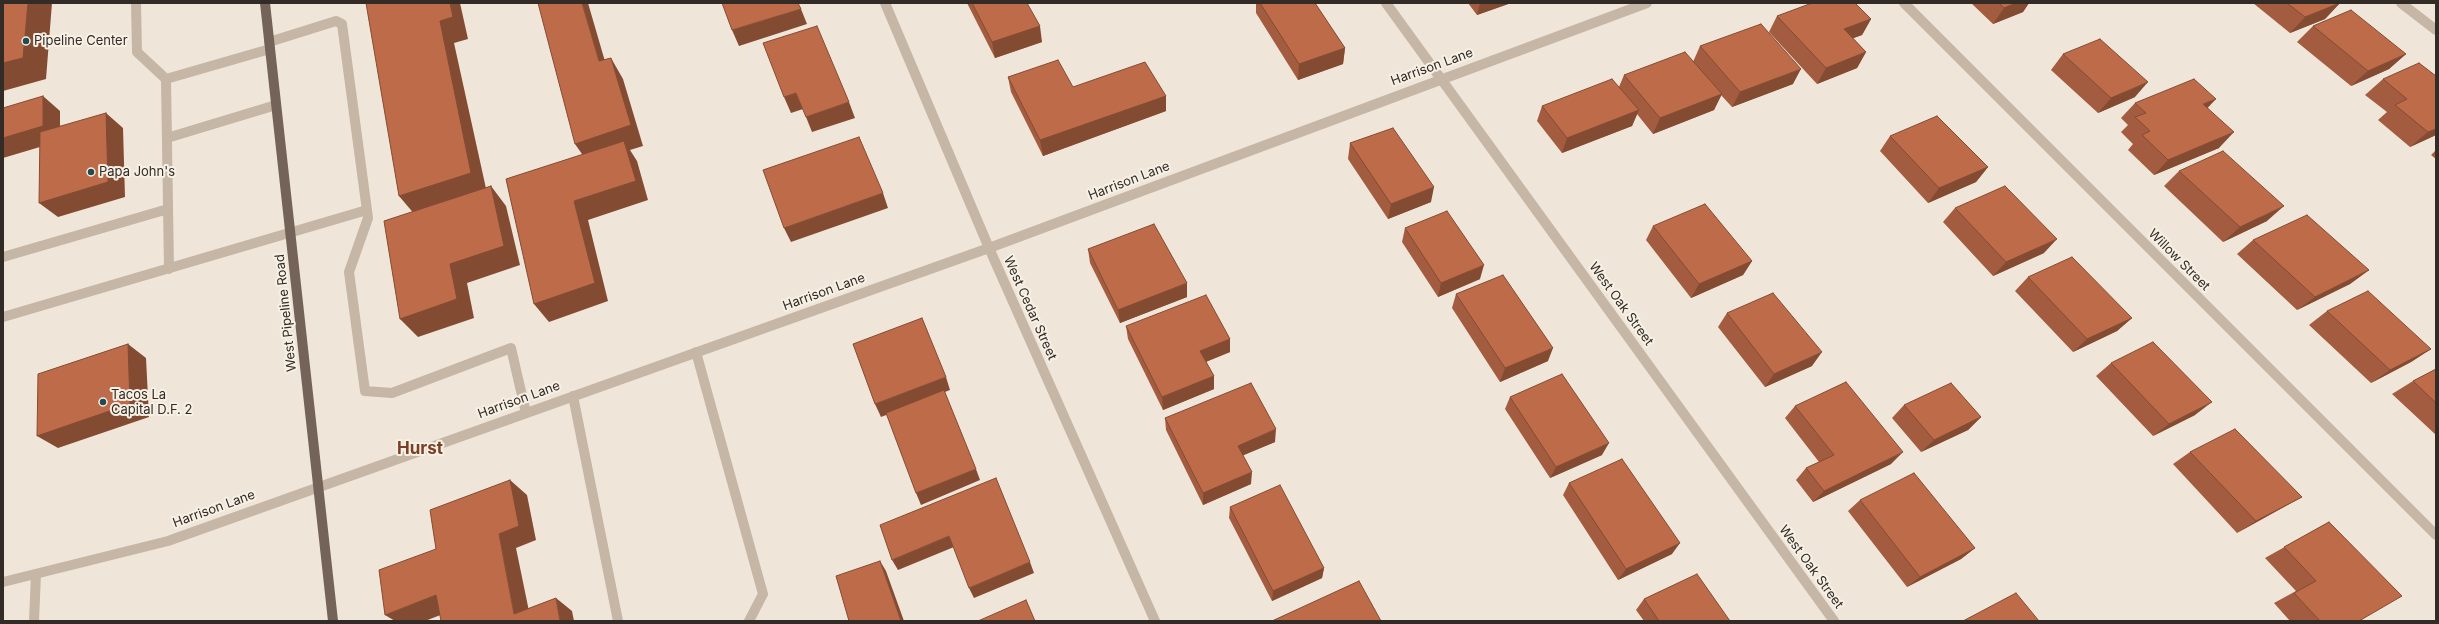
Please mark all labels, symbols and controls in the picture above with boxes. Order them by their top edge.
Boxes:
place label: Pipeline Center [34,33,128,49]
marker: Pipeline Center [21,36,31,46]
street label: Harrison Lane [1389,45,1475,89]
street label: Harrison Lane [1086,158,1172,204]
place label: Papa John's [99,164,175,180]
marker: Papa John's [86,167,96,177]
street label: Willow Street [2145,226,2213,294]
street label: West Pipeline Road [272,253,300,373]
street label: West Cedar Street [1000,254,1060,362]
street label: West Oak Street [1586,259,1656,349]
street label: Harrison Lane [781,270,867,314]
street label: Harrison Lane [476,378,562,422]
place label: Tacos La Capital D.F. 2 [111,387,192,418]
marker: Tacos La Capital D.F. 2 [98,397,108,407]
district label: Hurst [397,439,443,459]
street label: Harrison Lane [171,487,257,531]
street label: West Oak Street [1776,522,1846,612]

